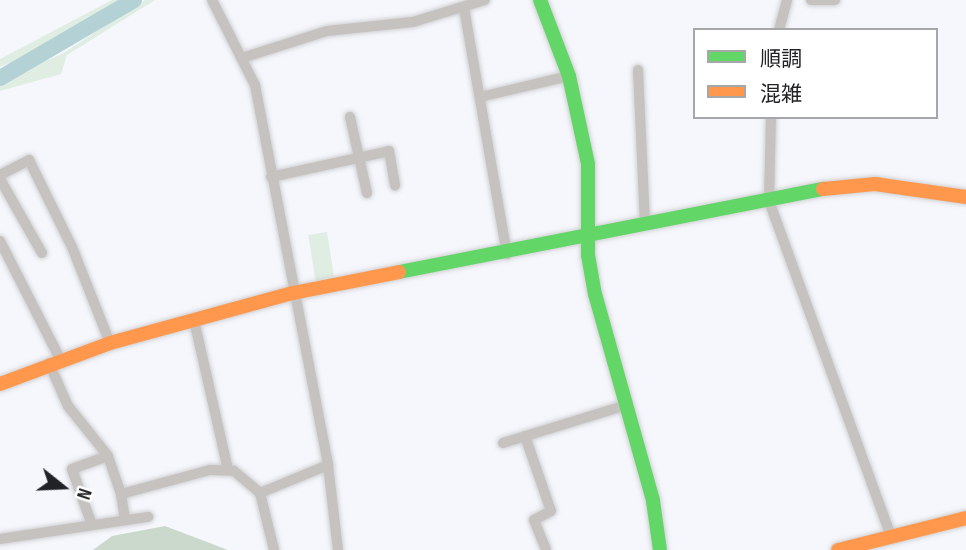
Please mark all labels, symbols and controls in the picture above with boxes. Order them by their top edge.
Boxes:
legend [693,28,938,119]
text: 順調 [760,47,802,72]
text: 混雑 [760,82,802,107]
north arrow [28,452,98,522]
text: N [71,485,96,502]

